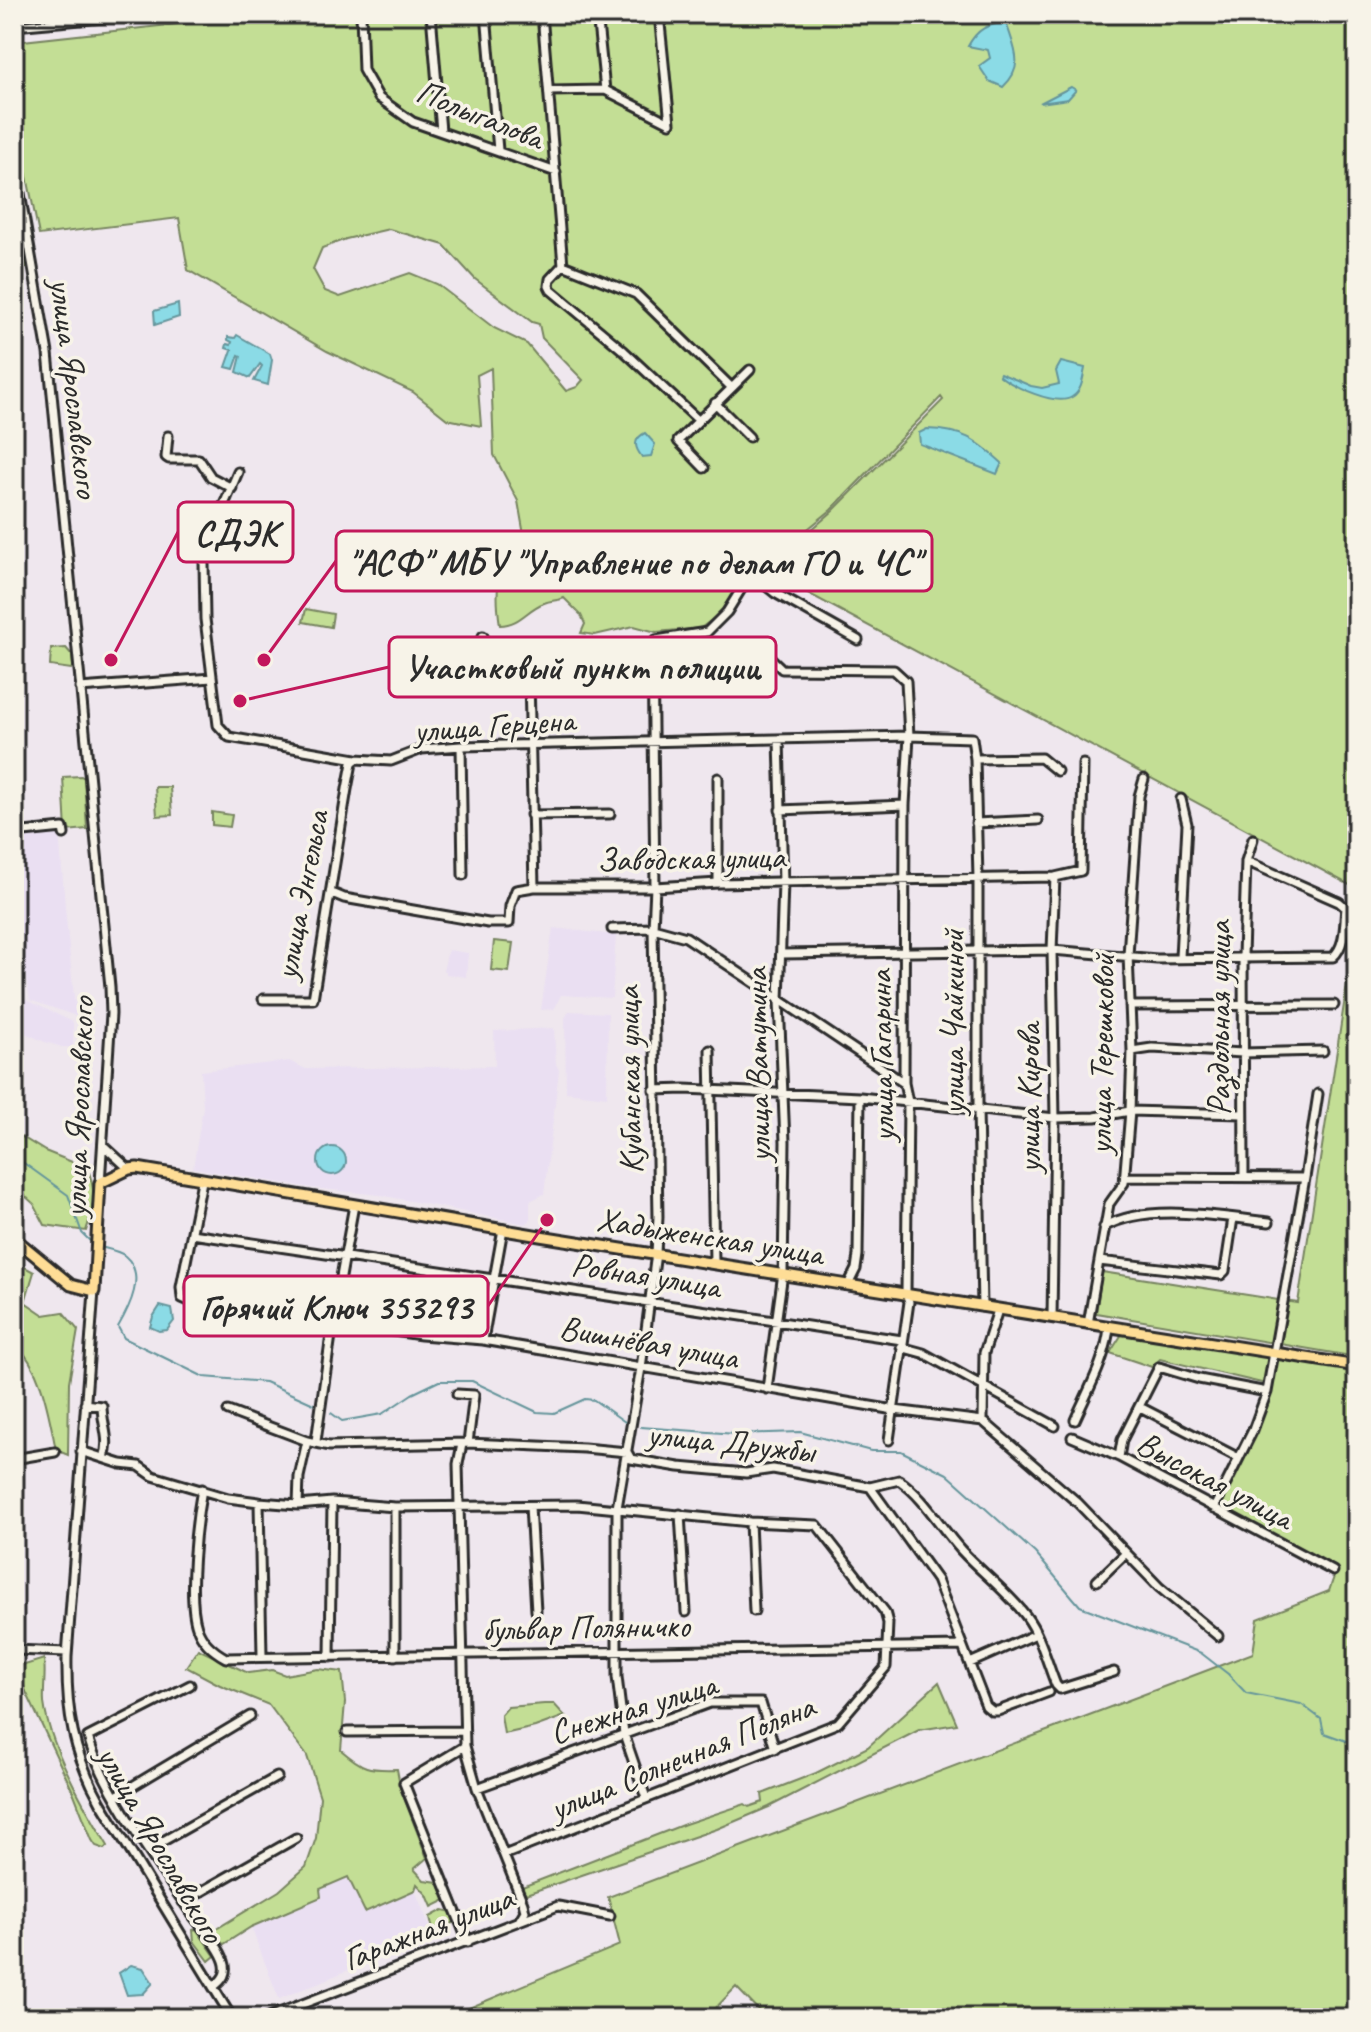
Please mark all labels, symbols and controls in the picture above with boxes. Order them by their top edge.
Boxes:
street label: Полыгалова [410,69,553,160]
street label: улица Ярославского [40,274,110,502]
callout: СДЭК [178,502,293,562]
text: СДЭК [195,510,284,556]
callout: "АСФ" МБУ "Управление по делам ГО и ЧС" [336,531,932,591]
text: "АСФ" МБУ "Управление по делам ГО и ЧС" [348,539,927,585]
callout: Участковый пункт полиции [389,637,776,697]
text: Участковый пункт полиции [403,644,762,690]
street label: улица Герцена [410,698,579,752]
street label: улица Энгельса [263,805,339,985]
street label: Заводская улица [596,835,788,881]
street label: Раздольная улица [1197,919,1240,1115]
street label: улица Чайкиной [931,928,974,1117]
street label: улица Терешковой [1078,951,1124,1157]
street label: улица Ватутина [734,965,780,1165]
street label: улица Гагарина [858,967,904,1144]
street label: Кубанская улица [606,984,652,1174]
street label: улица Ярославского [53,994,103,1220]
street label: улица Кирова [1007,1020,1050,1175]
street label: Хадыженская улица [594,1197,829,1276]
street label: Ровная улица [569,1242,726,1308]
callout: Горячий Ключ 353293 [184,1276,488,1336]
text: Горячий Ключ 353293 [200,1284,476,1330]
street label: Вишнёвая улица [557,1305,744,1379]
street label: улица Дружбы [643,1412,820,1472]
street label: Высокая улица [1130,1421,1303,1540]
street label: бульвар Поляничко [482,1604,692,1650]
street label: Снежная улица [545,1661,724,1754]
street label: улица Солнечная Поляна [542,1684,823,1830]
street label: улица Ярославского [86,1736,236,1952]
street label: Гаражная улица [337,1875,521,1980]

